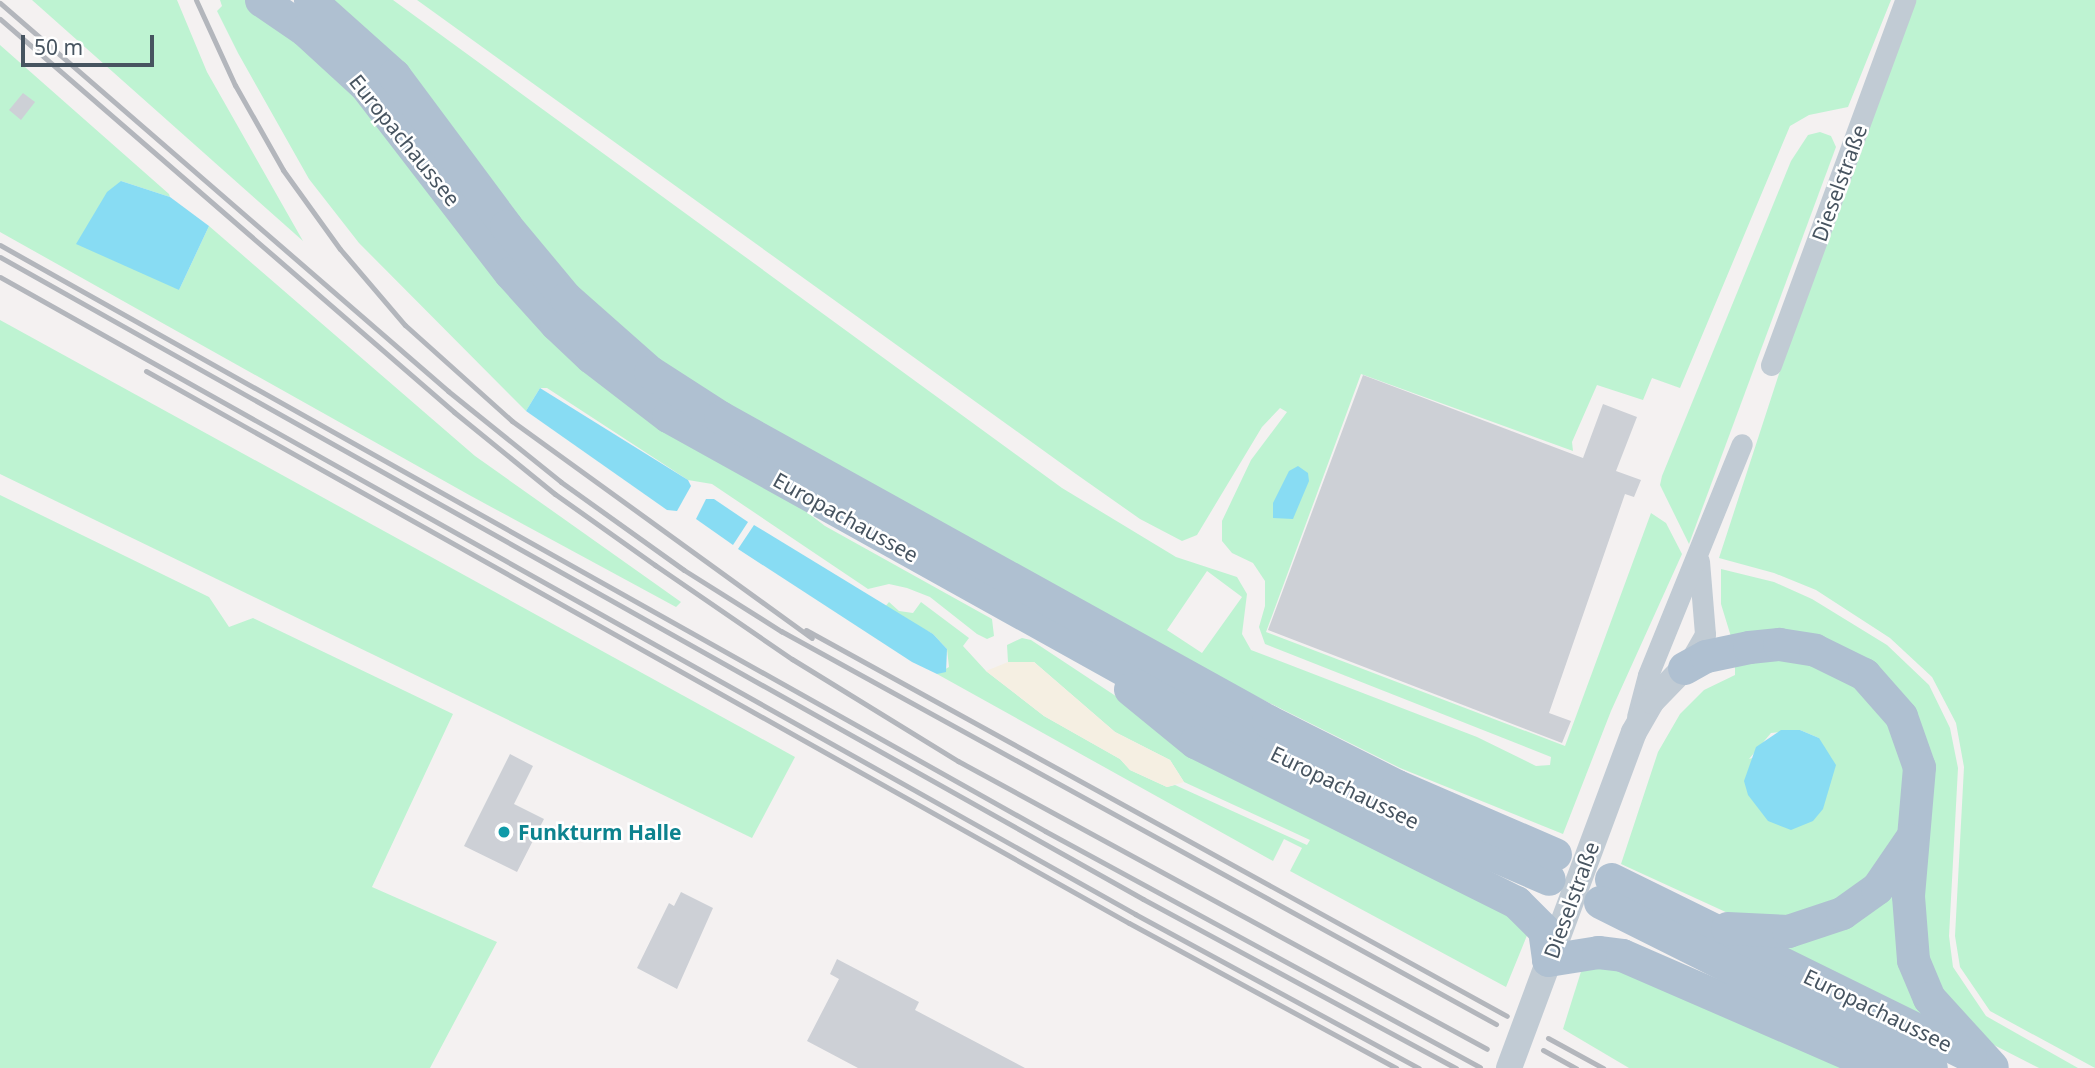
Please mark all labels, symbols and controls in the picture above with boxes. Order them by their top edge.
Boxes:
scale bar [24,21,158,65]
text: 50 m [34,33,83,61]
street label: Europachaussee [344,69,466,211]
street label: Dieselstraße [1806,121,1872,245]
street label: Europachaussee [769,467,923,567]
street label: Europachaussee [1267,740,1423,834]
place label: Funkturm Halle [518,819,682,845]
marker: Funkturm Halle [496,824,512,840]
street label: Dieselstraße [1538,838,1604,962]
street label: Europachaussee [1800,963,1956,1057]

